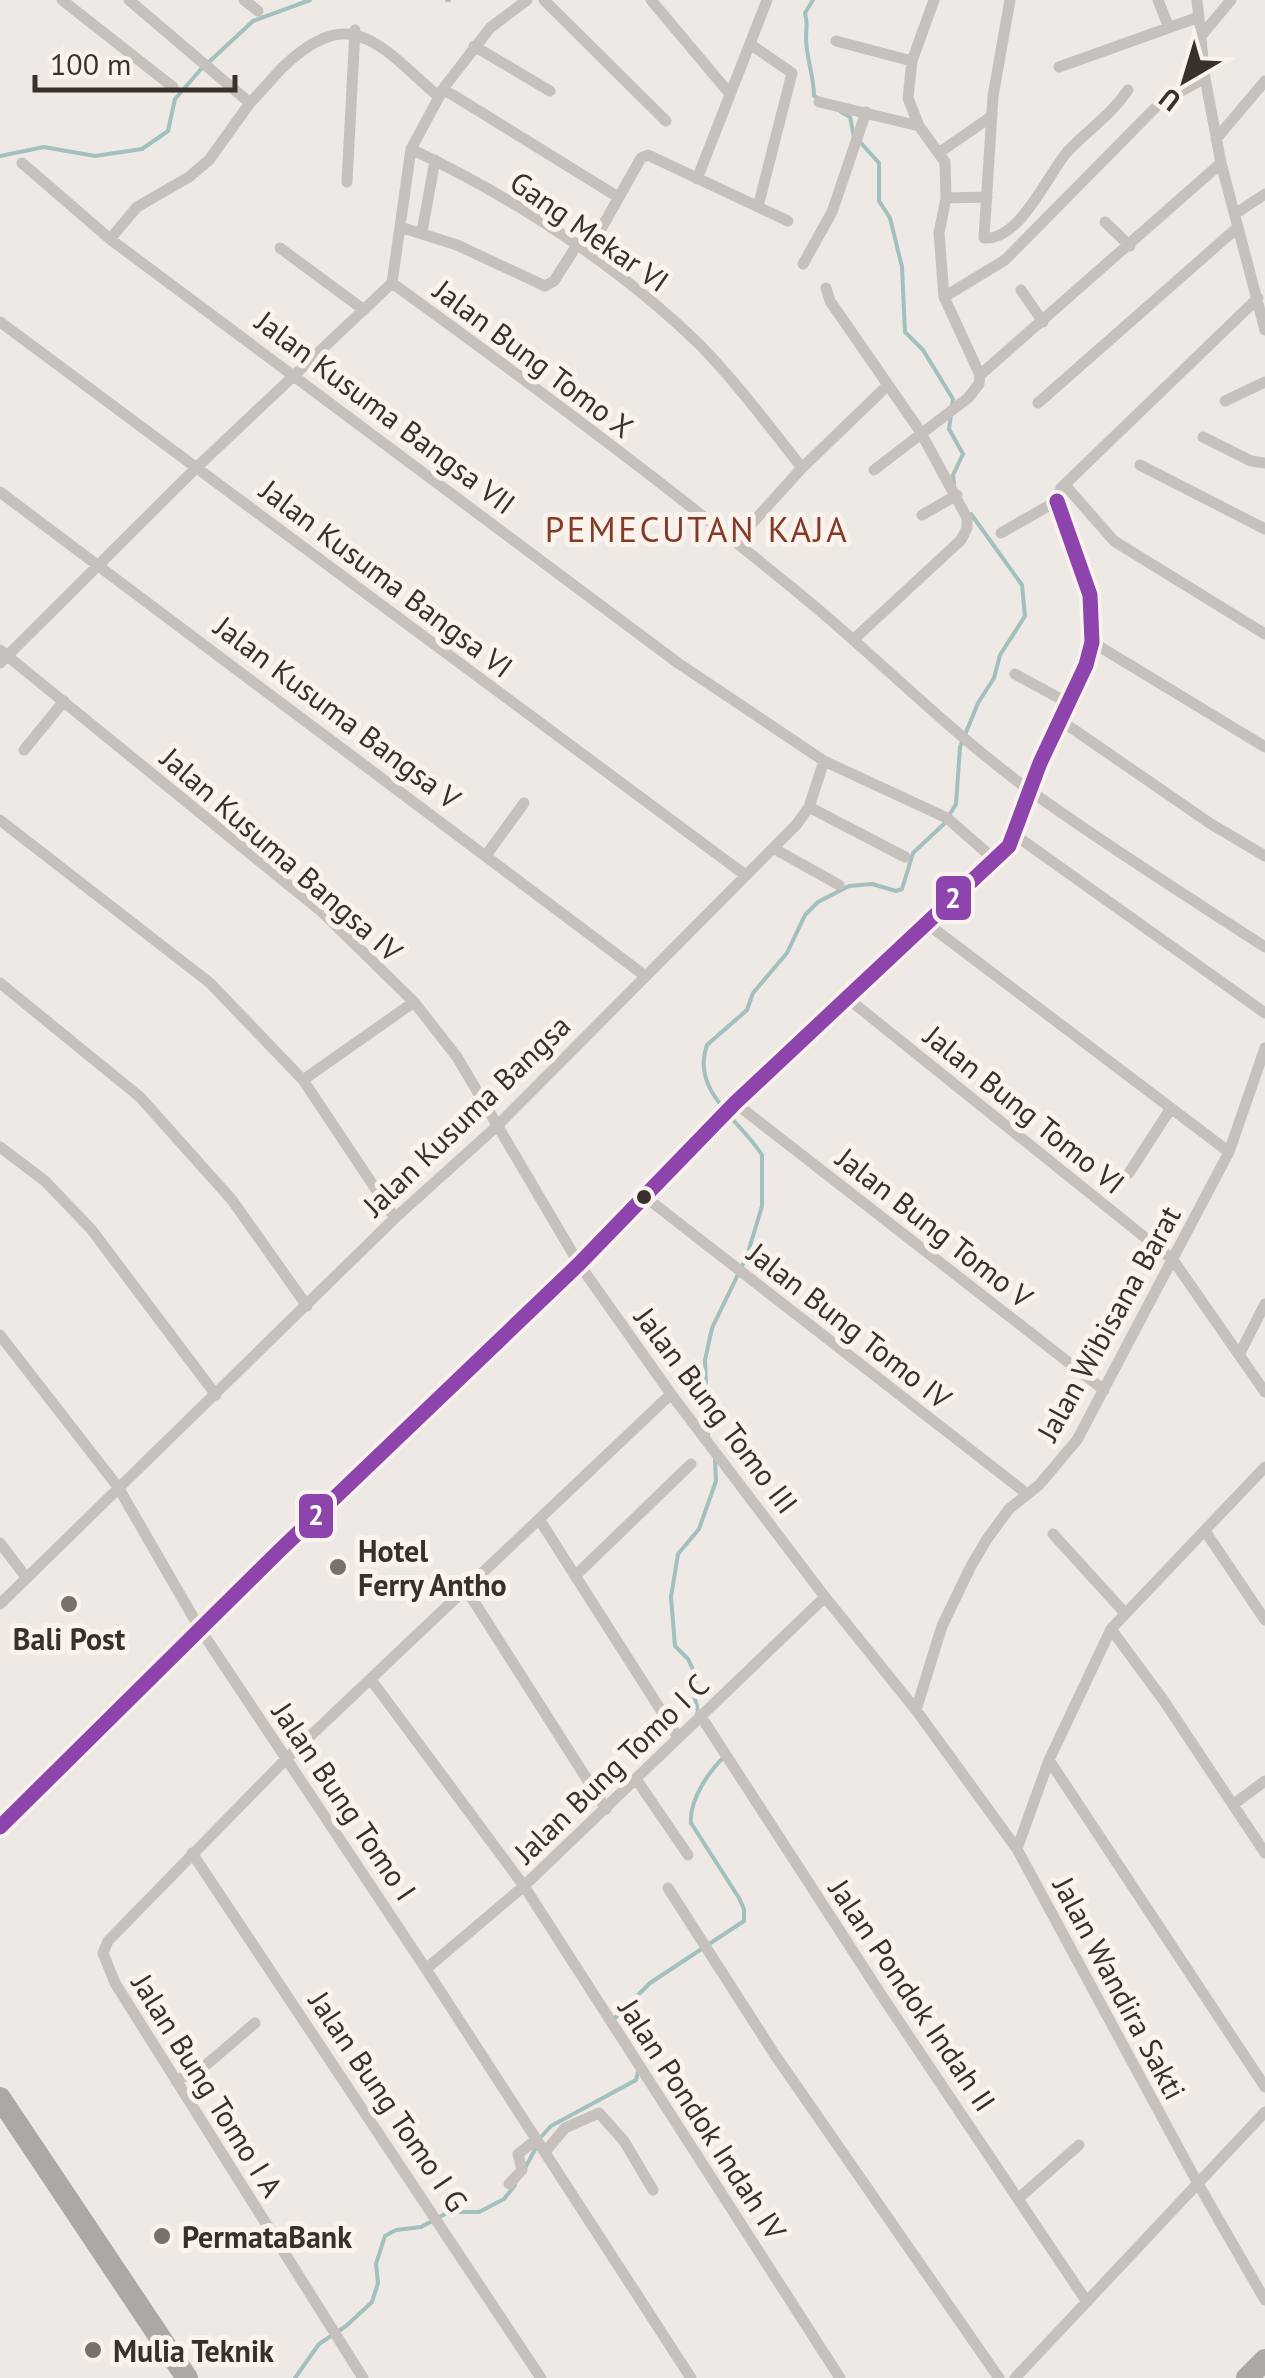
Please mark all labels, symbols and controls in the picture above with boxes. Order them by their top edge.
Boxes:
scale bar [35,30,235,92]
north arrow [1135,30,1235,130]
text: 100 m [50,44,131,83]
text: U [1151,80,1188,120]
street label: Gang Mekar VI [503,162,677,300]
street label: Jalan Bung Tomo X [425,269,642,446]
street label: Jalan Kusuma Bangsa VII [247,300,524,522]
street label: Jalan Kusuma Bangsa VI [251,469,521,686]
district label: PEMECUTAN KAJA [545,506,849,552]
street label: Jalan Kusuma Bangsa V [206,606,469,818]
street label: Jalan Kusuma Bangsa IV [152,737,412,970]
line badge: 2 [934,874,973,922]
text: 2 [945,879,961,916]
street label: Jalan Kusuma Bangsa [353,1006,578,1226]
street label: Jalan Bung Tomo VI [915,1015,1133,1202]
street label: Jalan Bung Tomo V [827,1137,1042,1316]
unlabelled marker [634,1187,654,1207]
street label: Jalan Wibisana Barat [1026,1199,1189,1449]
street label: Jalan Bung Tomo IV [739,1232,960,1417]
street label: Jalan Bung Tomo III [625,1297,807,1521]
line badge: 2 [297,1492,335,1540]
text: 2 [308,1496,324,1533]
place label: Hotel Ferry Antho [358,1531,507,1604]
marker: Hotel Ferry Antho [327,1556,349,1578]
marker: Bali Post [58,1593,80,1615]
place label: Bali Post [13,1619,126,1658]
street label: Jalan Bung Tomo I C [504,1665,717,1872]
street label: Jalan Bung Tomo I [263,1693,426,1908]
street label: Jalan Wandira Sakti [1044,1868,1195,2106]
street label: Jalan Pondok Indah II [820,1870,1005,2118]
street label: Jalan Bung Tomo I A [123,1965,293,2204]
street label: Jalan Bung Tomo I G [300,1982,477,2219]
street label: Jalan Pondok Indah IV [609,1989,796,2248]
place label: PermataBank [182,2217,352,2256]
marker: PermataBank [151,2225,173,2247]
place label: Mulia Teknik [113,2331,274,2370]
marker: Mulia Teknik [82,2339,104,2361]

